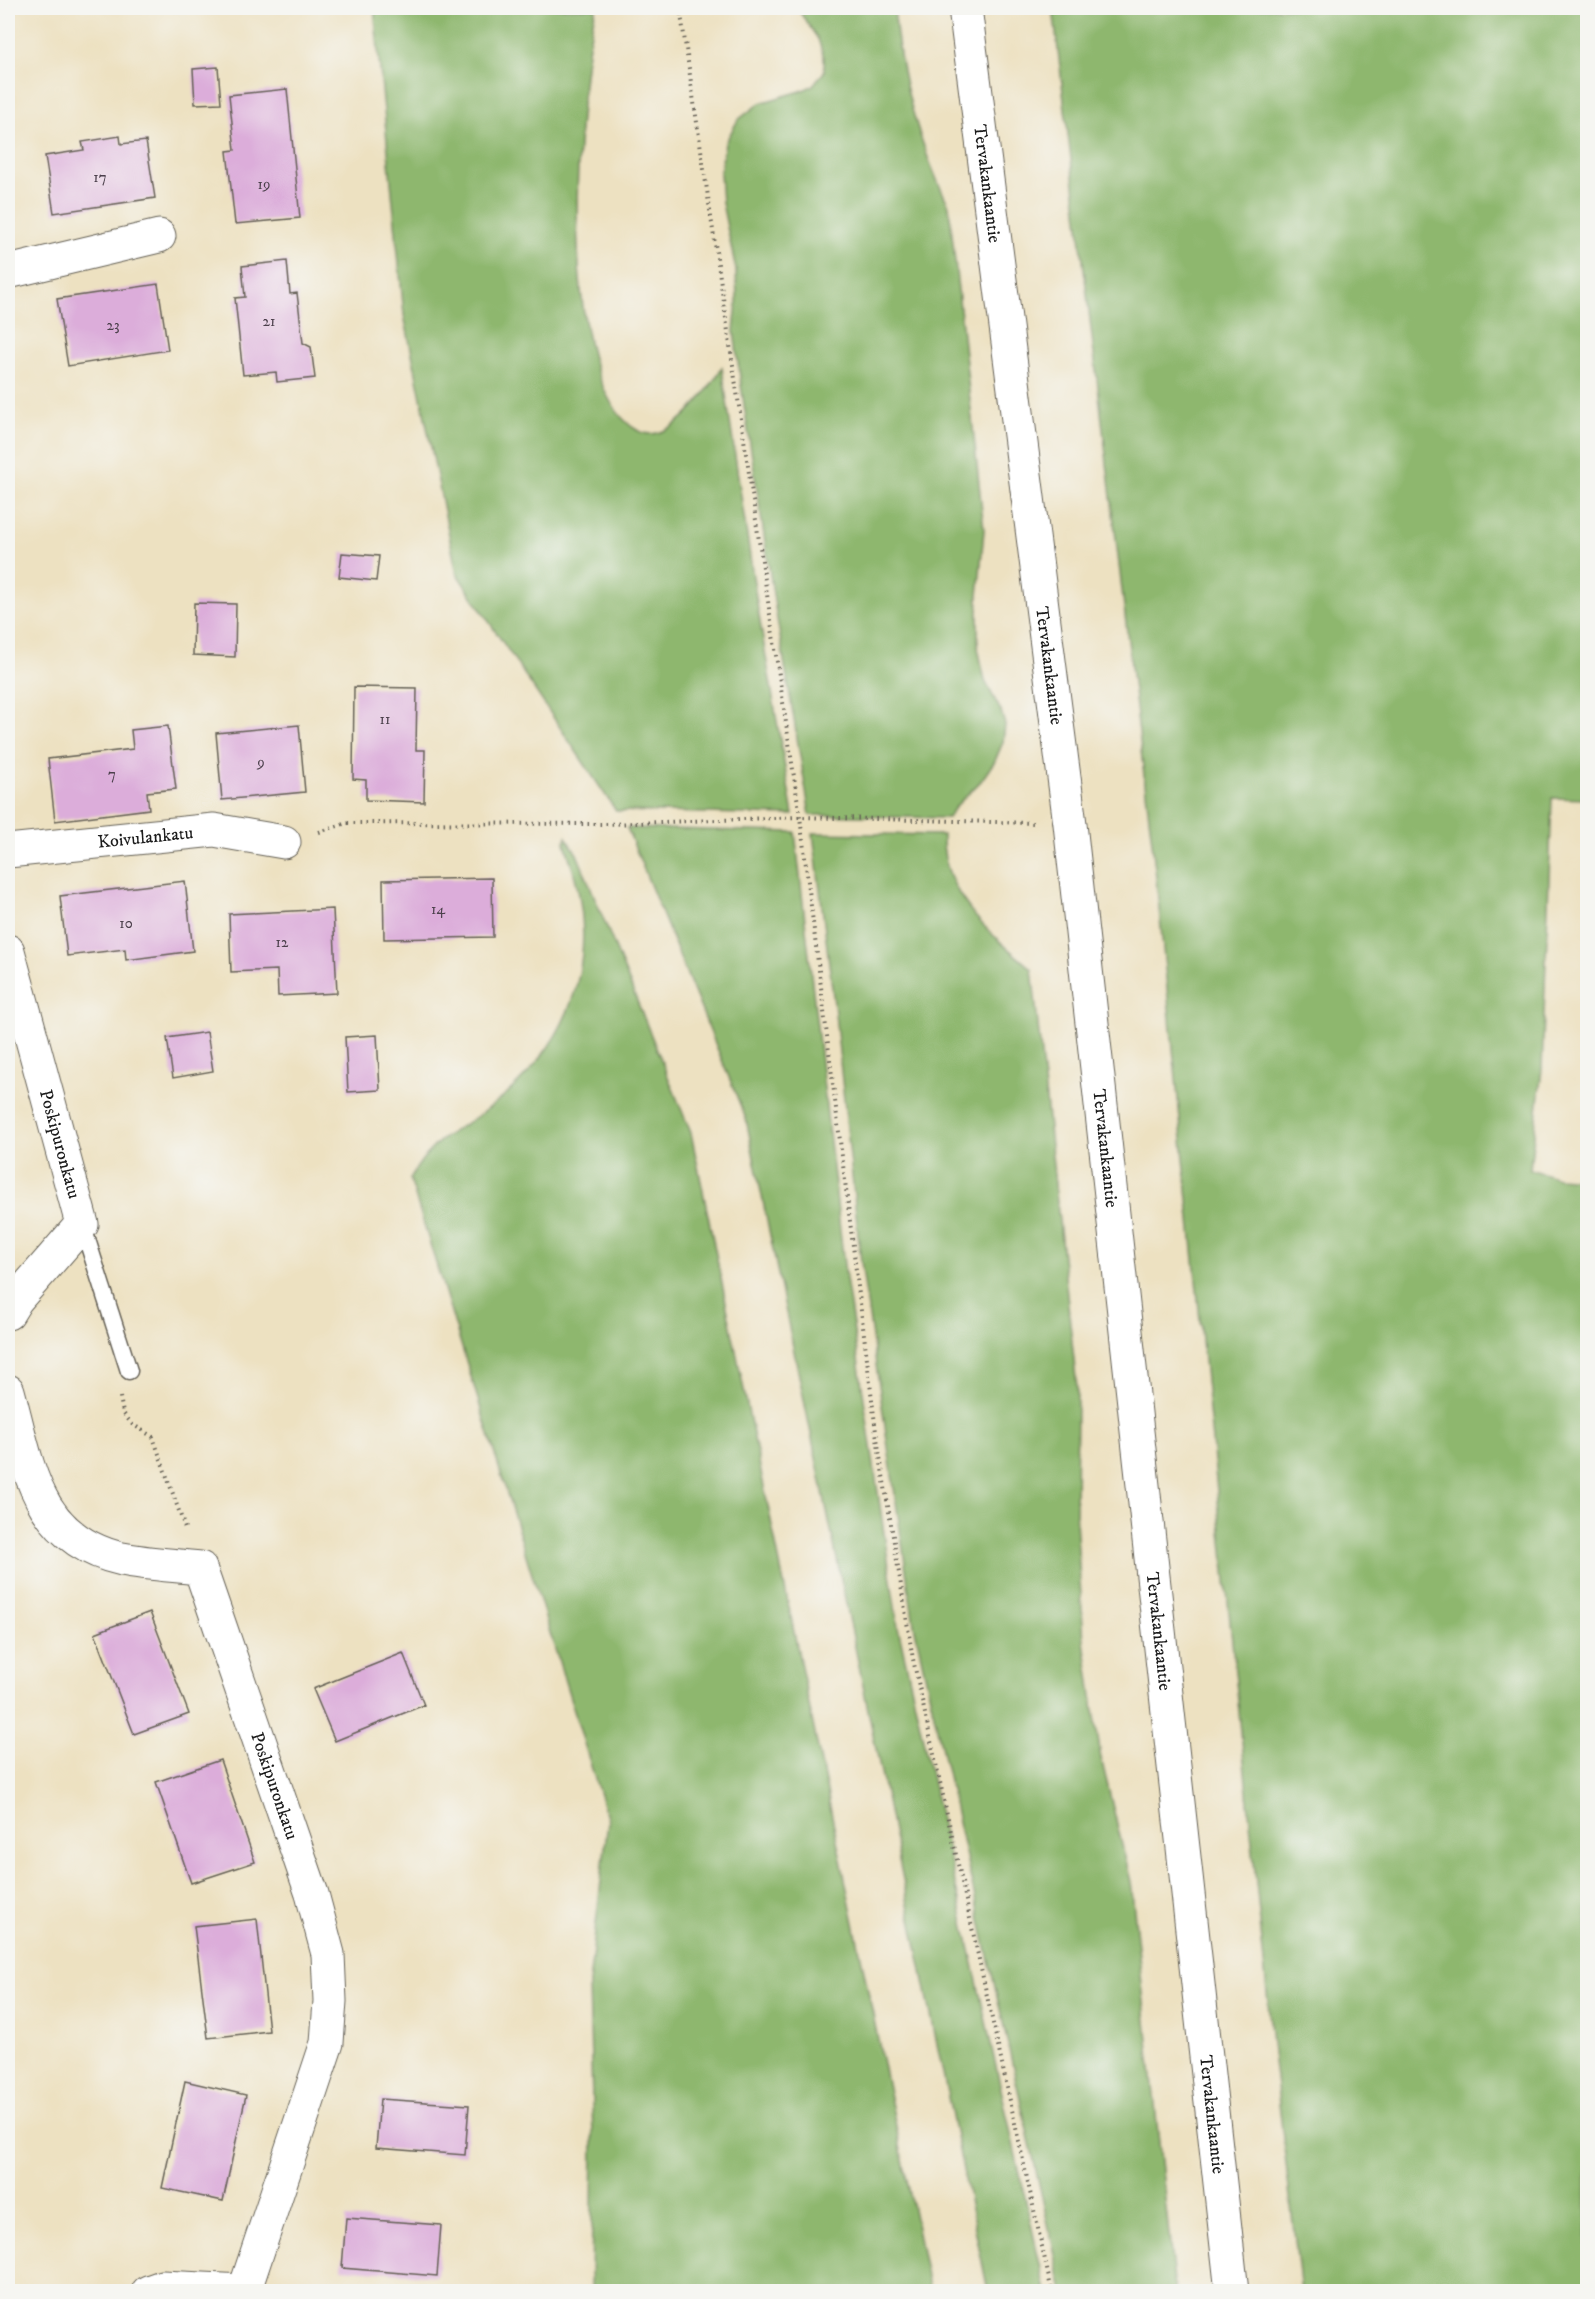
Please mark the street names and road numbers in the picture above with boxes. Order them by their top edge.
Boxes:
street label: Tervakankaantie [968,123,1005,244]
street label: Tervakankaantie [1030,605,1067,726]
street label: Koivulankatu [97,822,195,854]
street label: Poskipuronkatu [34,1087,85,1202]
street label: Tervakankaantie [1087,1088,1122,1209]
street label: Tervakankaantie [1141,1571,1176,1692]
street label: Poskipuronkatu [245,1730,303,1843]
street label: Tervakankaantie [1194,2054,1229,2175]

